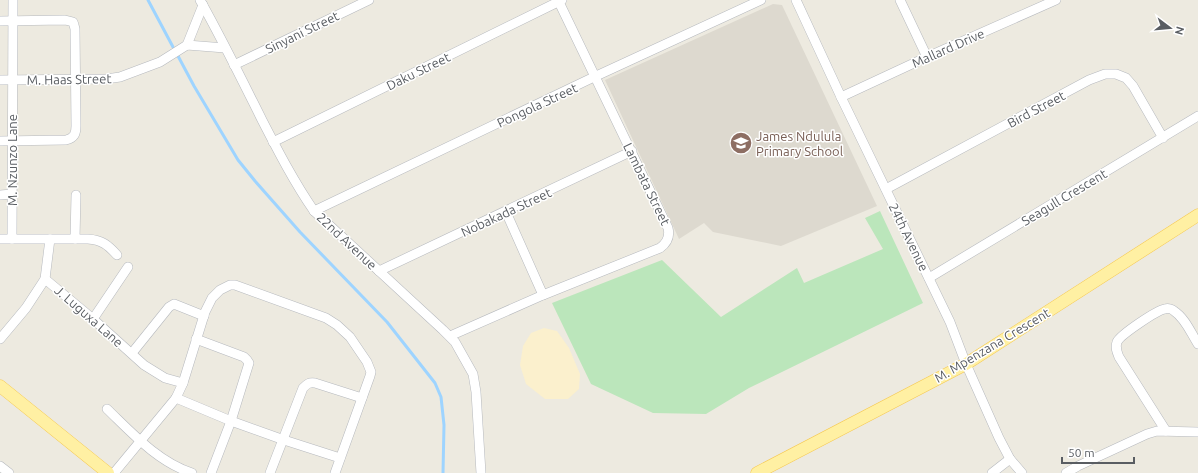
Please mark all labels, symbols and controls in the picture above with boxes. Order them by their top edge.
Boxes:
street label: Sinyani Street [263,8,341,56]
north arrow [1150,8,1190,48]
text: N [1173,25,1187,36]
street label: Mallard Drive [910,26,986,70]
street label: Daku Street [384,50,452,92]
street label: M. Haas Street [26,71,112,87]
street label: Pongola Street [495,80,579,130]
street label: Bird Street [1005,88,1067,130]
street label: M. Nzunzo Lane [5,114,19,206]
place label: James Ndulula Primary School [756,129,844,158]
school or university icon: James Ndulula Primary School [728,130,754,156]
street label: Lambata Street [621,141,673,227]
street label: Seagull Crescent [1019,166,1109,228]
street label: Nobakada Street [459,185,553,239]
street label: 24th Avenue [886,201,932,273]
street label: 22nd Avenue [314,210,380,272]
street label: J. Luguxa Lane [52,283,126,349]
street label: M. Mpenzana Crescent [932,305,1052,385]
scale bar [1062,439,1134,465]
text: 50 m [1068,446,1095,459]

